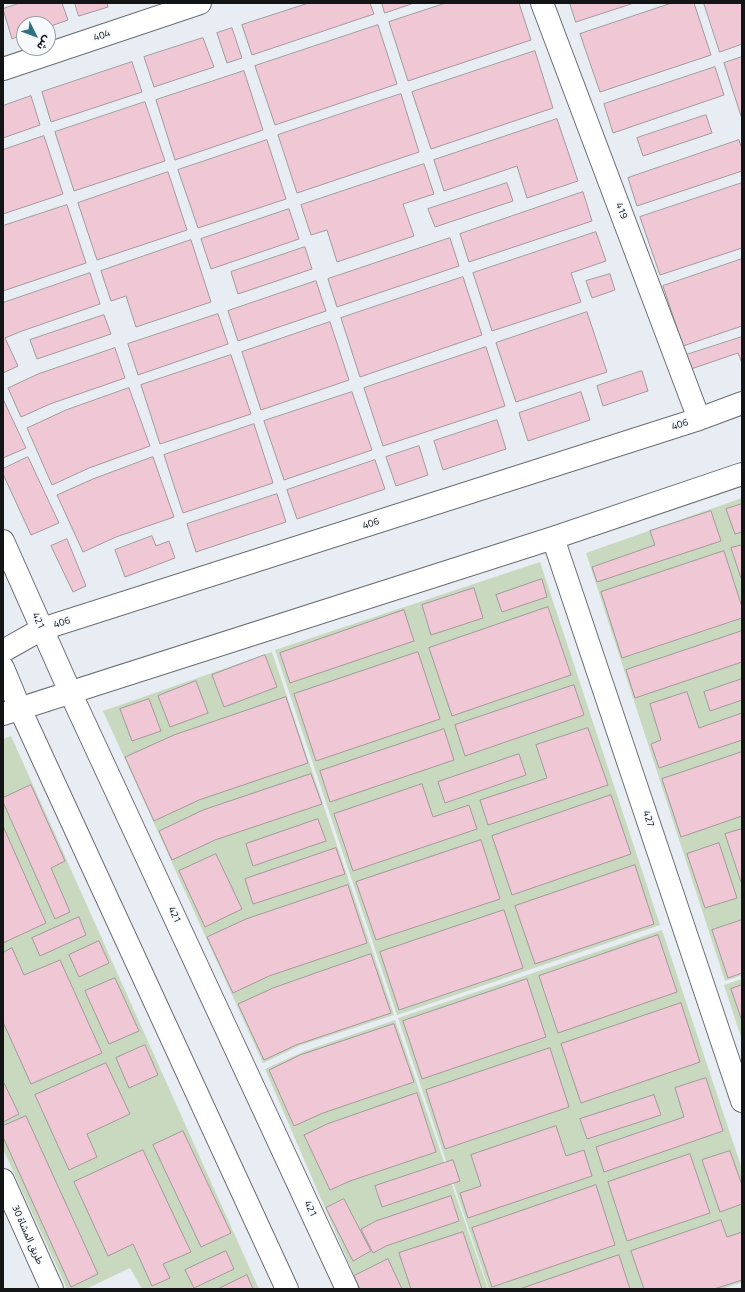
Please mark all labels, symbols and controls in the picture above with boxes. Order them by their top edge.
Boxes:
north arrow [16,16,56,56]
street label: 404 [92,28,112,44]
text: ش [33,32,55,54]
street label: 419 [612,201,630,221]
street label: 406 [670,417,690,433]
street label: 406 [361,516,381,532]
street label: 421 [29,611,47,631]
street label: 406 [52,615,72,631]
street label: 427 [640,809,656,829]
street label: 421 [165,905,183,925]
street label: 421 [301,1199,319,1219]
street label: طريق المشاة 30 [9,1204,45,1266]

